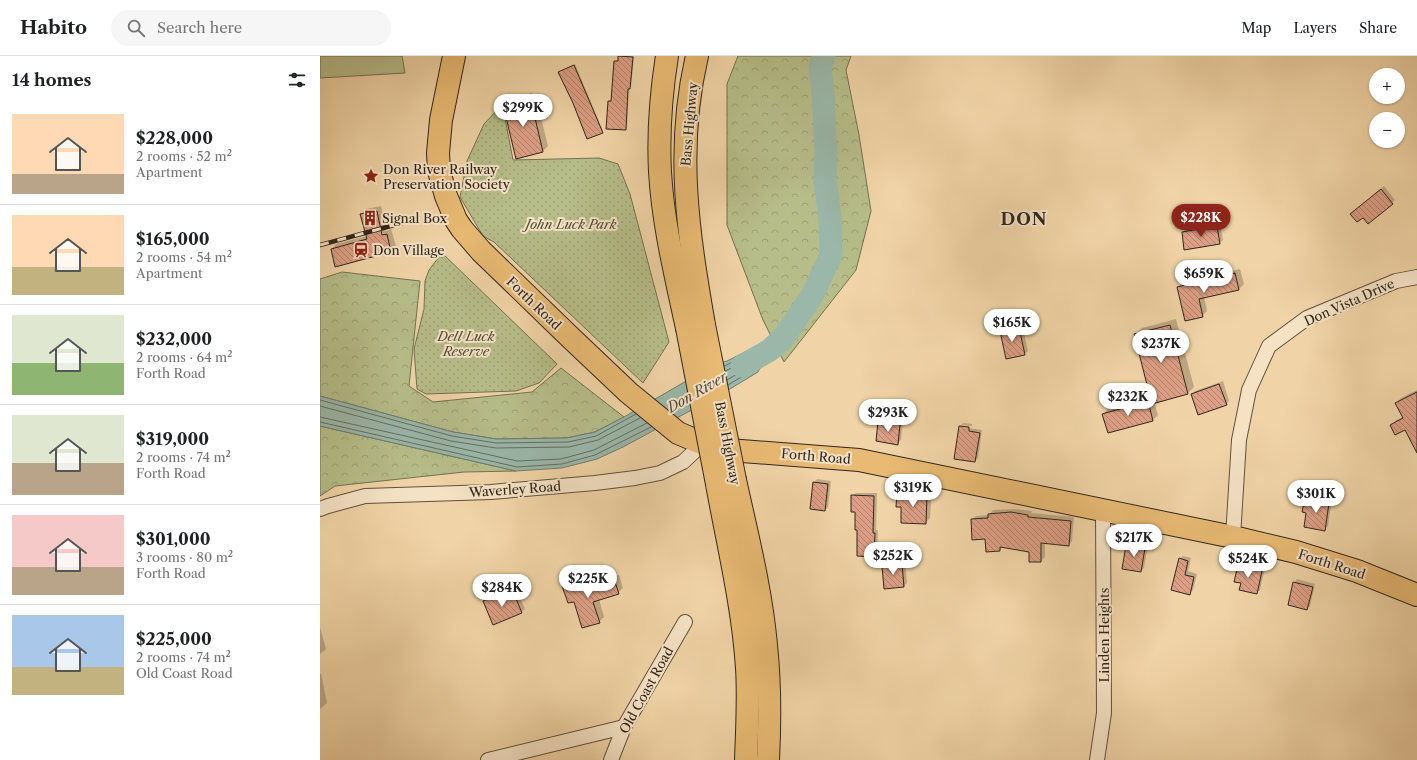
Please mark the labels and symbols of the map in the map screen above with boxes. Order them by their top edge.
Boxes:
street label: Bass Highway [677,80,701,167]
pin: $299K [495,94,551,128]
place label: Don River Railway Preservation Society [383,161,511,192]
place icon: Don River Railway Preservation Society [362,167,380,185]
pin: $228K [1173,204,1229,238]
building icon: Signal Box [361,209,379,227]
district label: DON [1001,209,1047,229]
place label: Signal Box [382,210,448,226]
park label: John Luck Park [522,216,617,232]
station icon: Don Village [352,241,370,259]
place label: Don Village [373,242,445,258]
pin: $659K [1176,260,1232,294]
street label: Forth Road [503,273,565,333]
street label: Don Vista Drive [1301,275,1397,329]
pin: $165K [984,309,1040,343]
park label: Dell Luck Reserve [436,328,495,359]
pin: $237K [1133,330,1189,364]
water label: Don River [663,367,732,417]
pin: $232K [1100,383,1156,417]
pin: $293K [860,399,916,433]
street label: Bass Highway [712,400,744,487]
street label: Forth Road [781,445,851,467]
pin: $319K [885,474,941,508]
street label: Waverley Road [467,478,562,500]
pin: $301K [1288,480,1344,514]
pin: $217K [1106,524,1162,558]
pin: $252K [865,542,921,576]
pin: $524K [1220,545,1276,579]
street label: Forth Road [1296,546,1368,582]
pin: $225K [560,565,616,599]
pin: $284K [474,574,530,608]
street label: Linden Heights [1096,587,1112,682]
street label: Old Coast Road [616,644,676,736]

